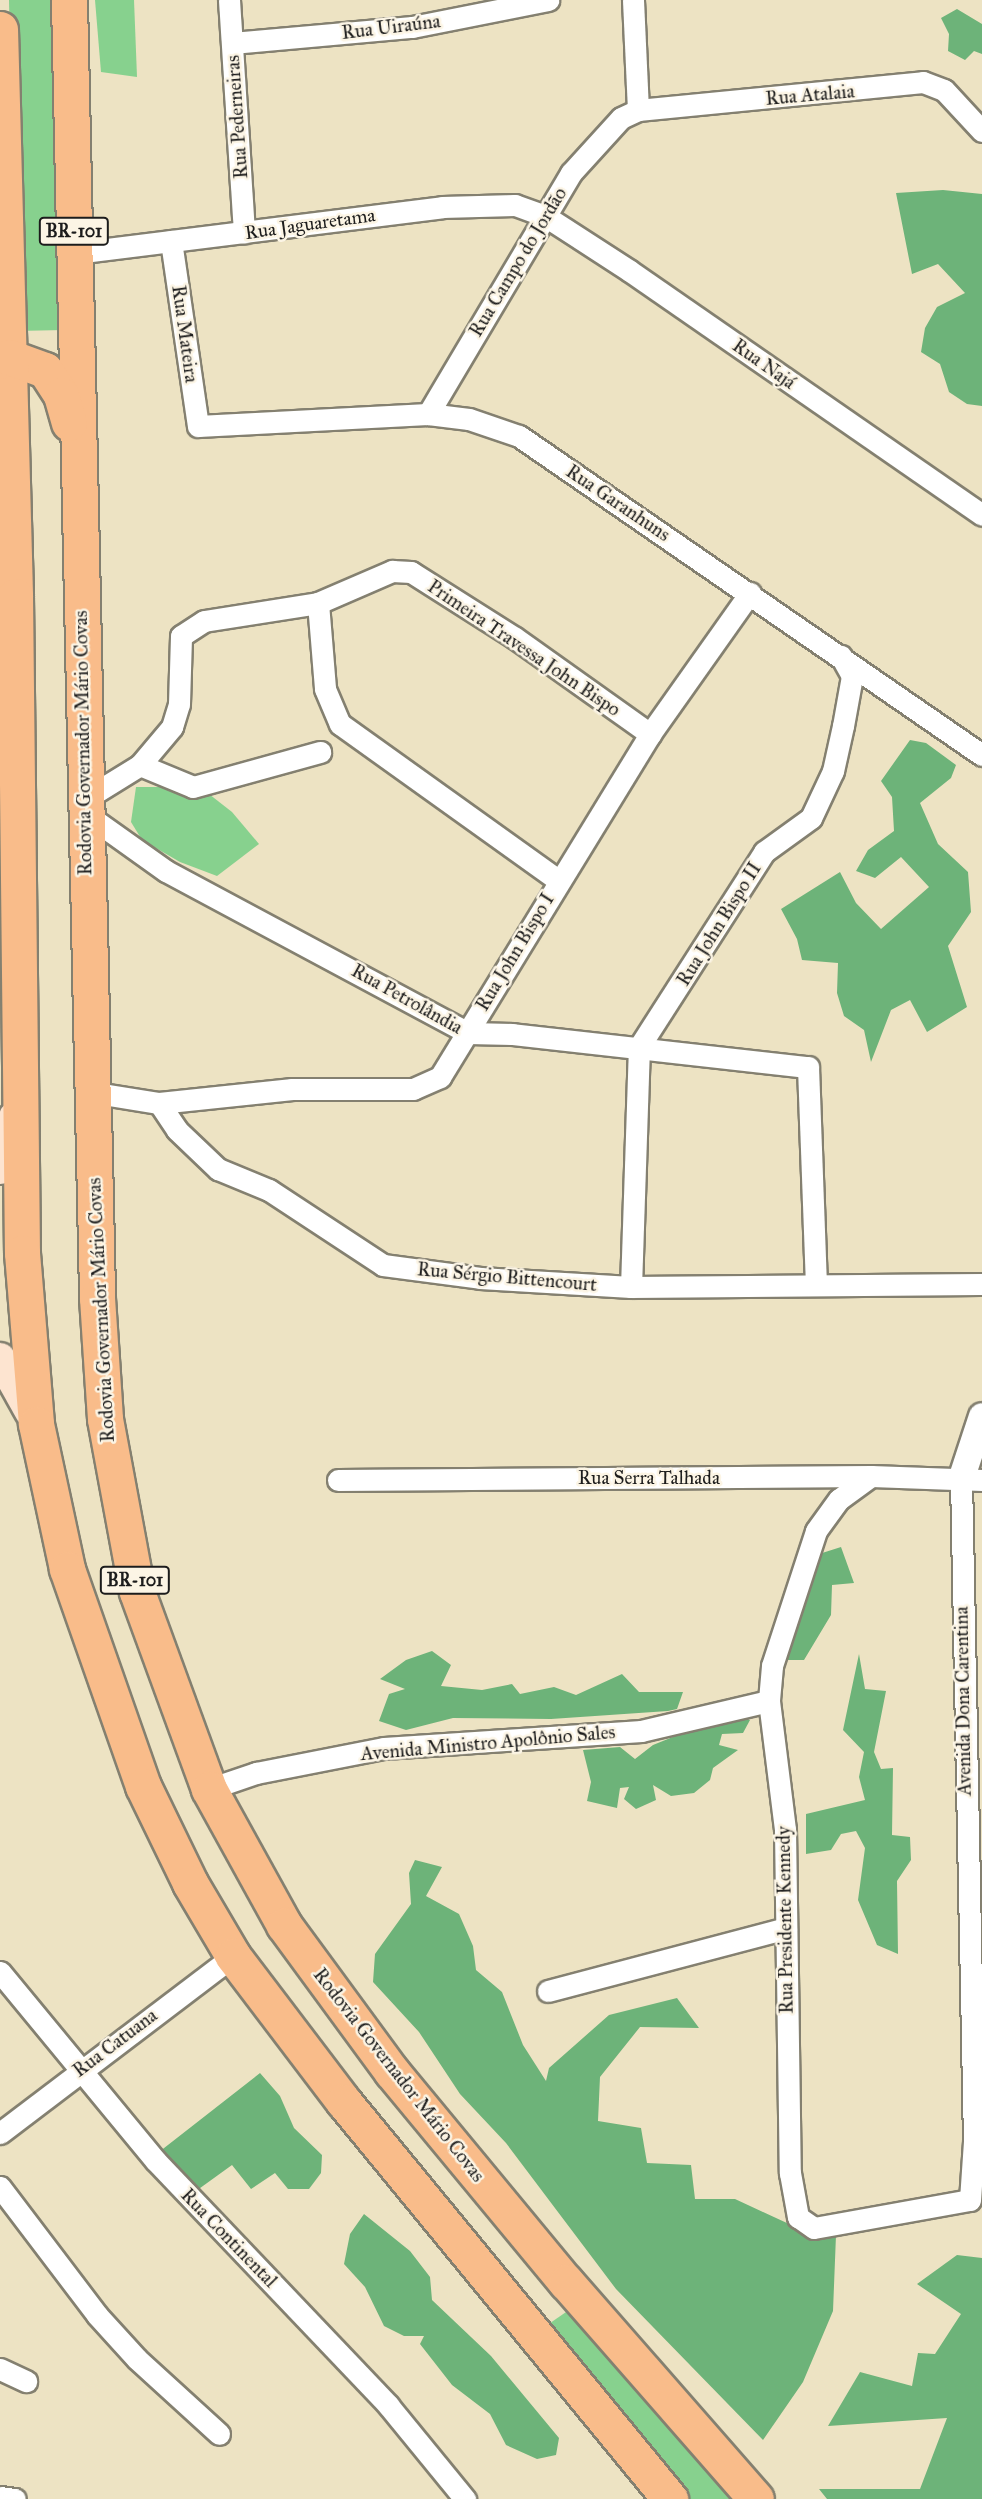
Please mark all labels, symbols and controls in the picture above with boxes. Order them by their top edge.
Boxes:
street label: Rua Uiraúna [340,10,442,44]
street label: Rua Pederneiras [221,54,253,180]
street label: Rua Atalaia [765,80,855,110]
street label: Rua Campo do Jordão [464,183,572,341]
street label: Rua Jaguaretama [243,204,377,244]
road number: BR-101 [37,216,111,246]
street label: Rua Mateira [167,284,203,384]
street label: Rua Najá [728,334,800,394]
street label: Rua Garanhuns [562,460,674,546]
street label: Primeira Travessa John Bispo [423,575,625,721]
street label: Rodovia Governador Mário Covas [69,610,97,876]
street label: Rua John Bispo II [672,858,766,990]
street label: Rua John Bispo I [471,889,559,1015]
street label: Rua Petrolândia [348,959,466,1039]
street label: Rodovia Governador Mário Covas [83,1177,119,1443]
street label: Rua Sérgio Bittencourt [416,1258,598,1296]
street label: Rua Serra Talhada [578,1467,720,1489]
road number: BR-101 [98,1566,172,1595]
street label: Avenida Dona Carentina [950,1606,976,1796]
street label: Avenida Ministro Apolônio Sales [360,1721,616,1765]
street label: Rua Presidente Kennedy [772,1826,798,2014]
street label: Rodovia Governador Mário Covas [308,1964,490,2186]
street label: Rua Catuana [68,2004,162,2082]
street label: Rua Continental [176,2184,282,2292]

